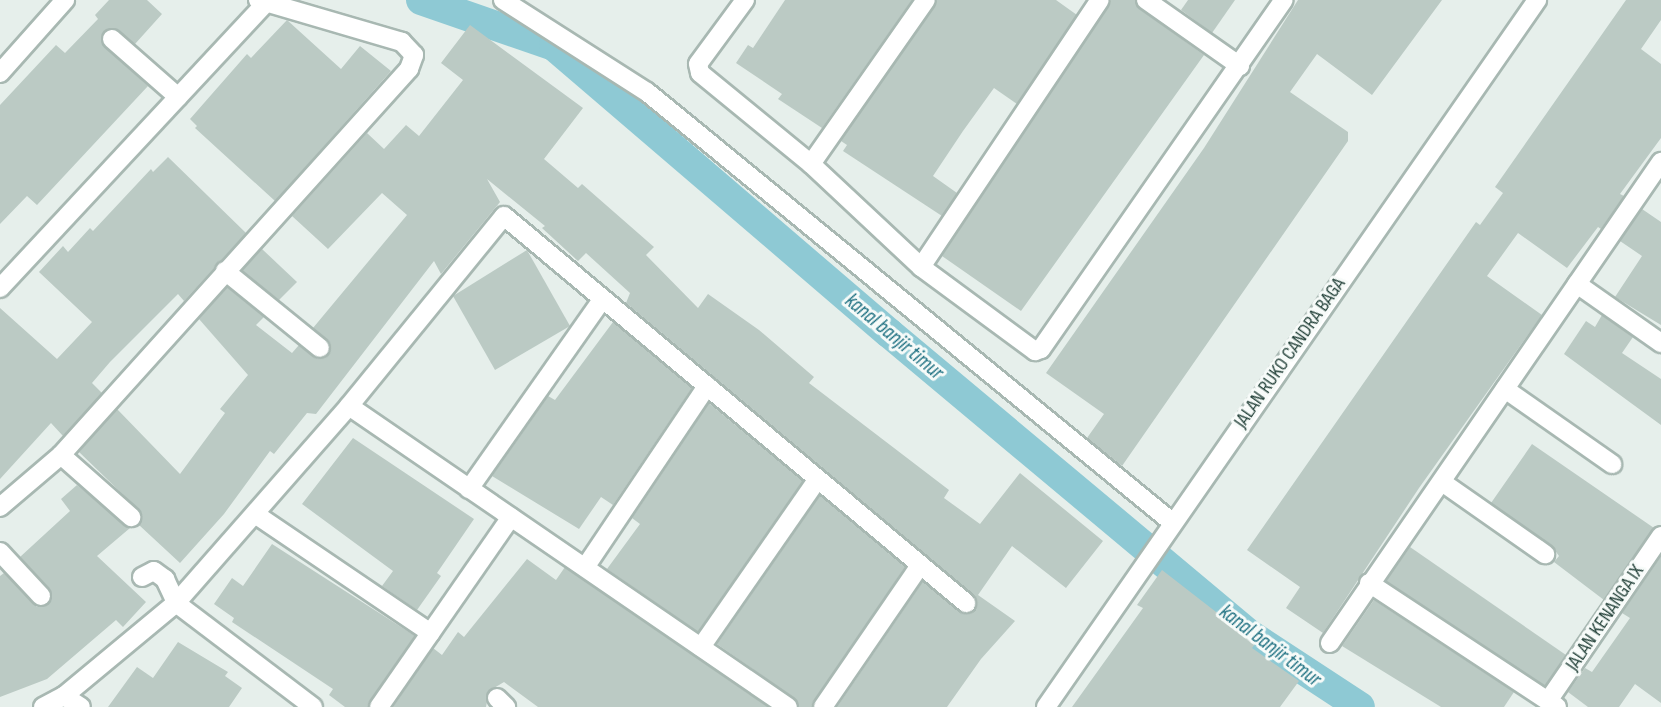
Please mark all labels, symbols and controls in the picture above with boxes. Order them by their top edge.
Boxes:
street label: JALAN RUKO CANDRA BAGA [1229,273,1351,433]
water label: kanal banjir timur [840,289,948,385]
street label: JALAN KENANGA IX [1561,560,1649,676]
water label: kanal banjir timur [1214,600,1326,692]

